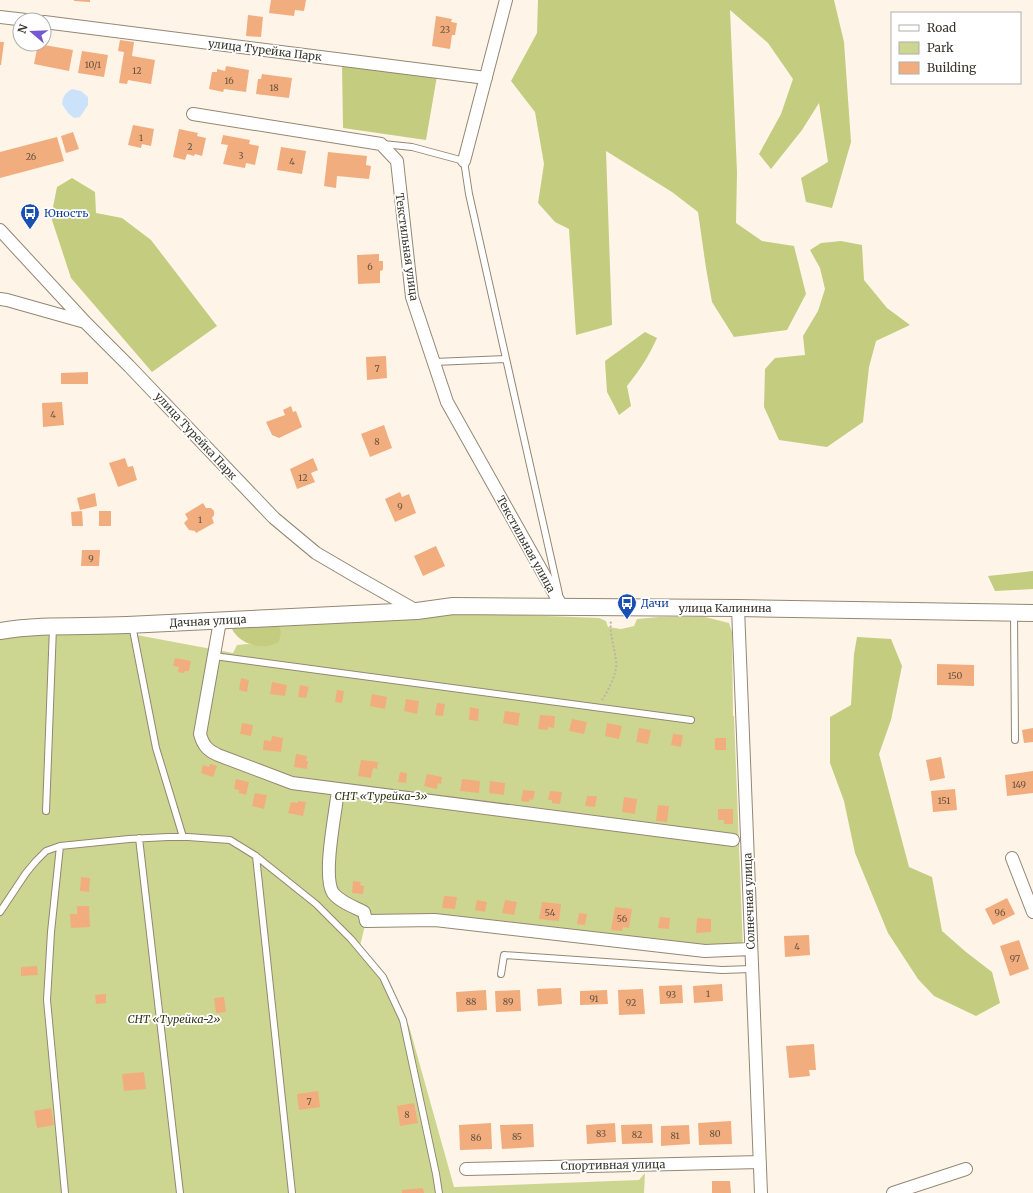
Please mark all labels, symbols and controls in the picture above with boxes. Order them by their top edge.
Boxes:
north arrow [12,12,52,52]
legend [891,12,1021,84]
text: Road [927,20,956,35]
text: N [15,22,31,35]
house number: 23 [440,24,450,35]
street label: улица Турейка Парк [207,36,323,64]
text: Park [927,40,954,55]
house number: 10/1 [85,59,101,70]
text: Building [927,60,977,75]
house number: 12 [132,65,142,76]
house number: 16 [224,75,234,86]
house number: 18 [269,82,279,93]
house number: 1 [139,132,143,143]
house number: 2 [187,141,193,152]
house number: 3 [238,150,244,161]
house number: 26 [26,151,37,162]
house number: 4 [289,156,295,167]
street label: Текстильная улица [393,192,422,302]
bus stop icon: Юность [19,202,41,230]
place label: Юность [44,206,88,220]
house number: 6 [367,261,373,272]
house number: 7 [374,363,380,374]
street label: улица Турейка Парк [152,389,240,483]
house number: 4 [50,409,56,420]
house number: 8 [374,436,380,447]
house number: 12 [298,472,308,483]
street label: Текстильная улица [494,493,559,595]
house number: 9 [397,501,403,512]
house number: 1 [198,514,202,525]
house number: 9 [88,553,94,564]
bus stop icon: Дачи [616,592,638,620]
place label: Дачи [641,596,669,610]
street label: улица Калинина [679,601,772,615]
street label: Дачная улица [169,612,247,630]
house number: 150 [948,670,963,681]
house number: 149 [1012,779,1026,790]
park label: СНТ «Турейка-3» [334,789,428,803]
house number: 151 [938,795,950,806]
street label: Солнечная улица [740,852,758,950]
house number: 54 [545,907,556,918]
house number: 96 [995,907,1006,918]
house number: 56 [617,913,628,924]
house number: 4 [794,941,800,952]
house number: 97 [1010,953,1020,964]
house number: 1 [706,988,710,999]
house number: 93 [666,989,676,1000]
house number: 91 [589,993,599,1004]
house number: 88 [466,996,476,1007]
house number: 89 [503,996,513,1007]
house number: 92 [626,997,636,1008]
park label: СНТ «Турейка-2» [127,1012,221,1026]
house number: 7 [306,1096,312,1107]
house number: 8 [404,1109,410,1120]
house number: 83 [596,1128,606,1139]
house number: 80 [709,1128,721,1139]
house number: 82 [632,1129,642,1140]
house number: 81 [670,1130,680,1141]
house number: 85 [512,1131,522,1142]
house number: 86 [471,1132,482,1143]
street label: Спортивная улица [561,1157,665,1173]

